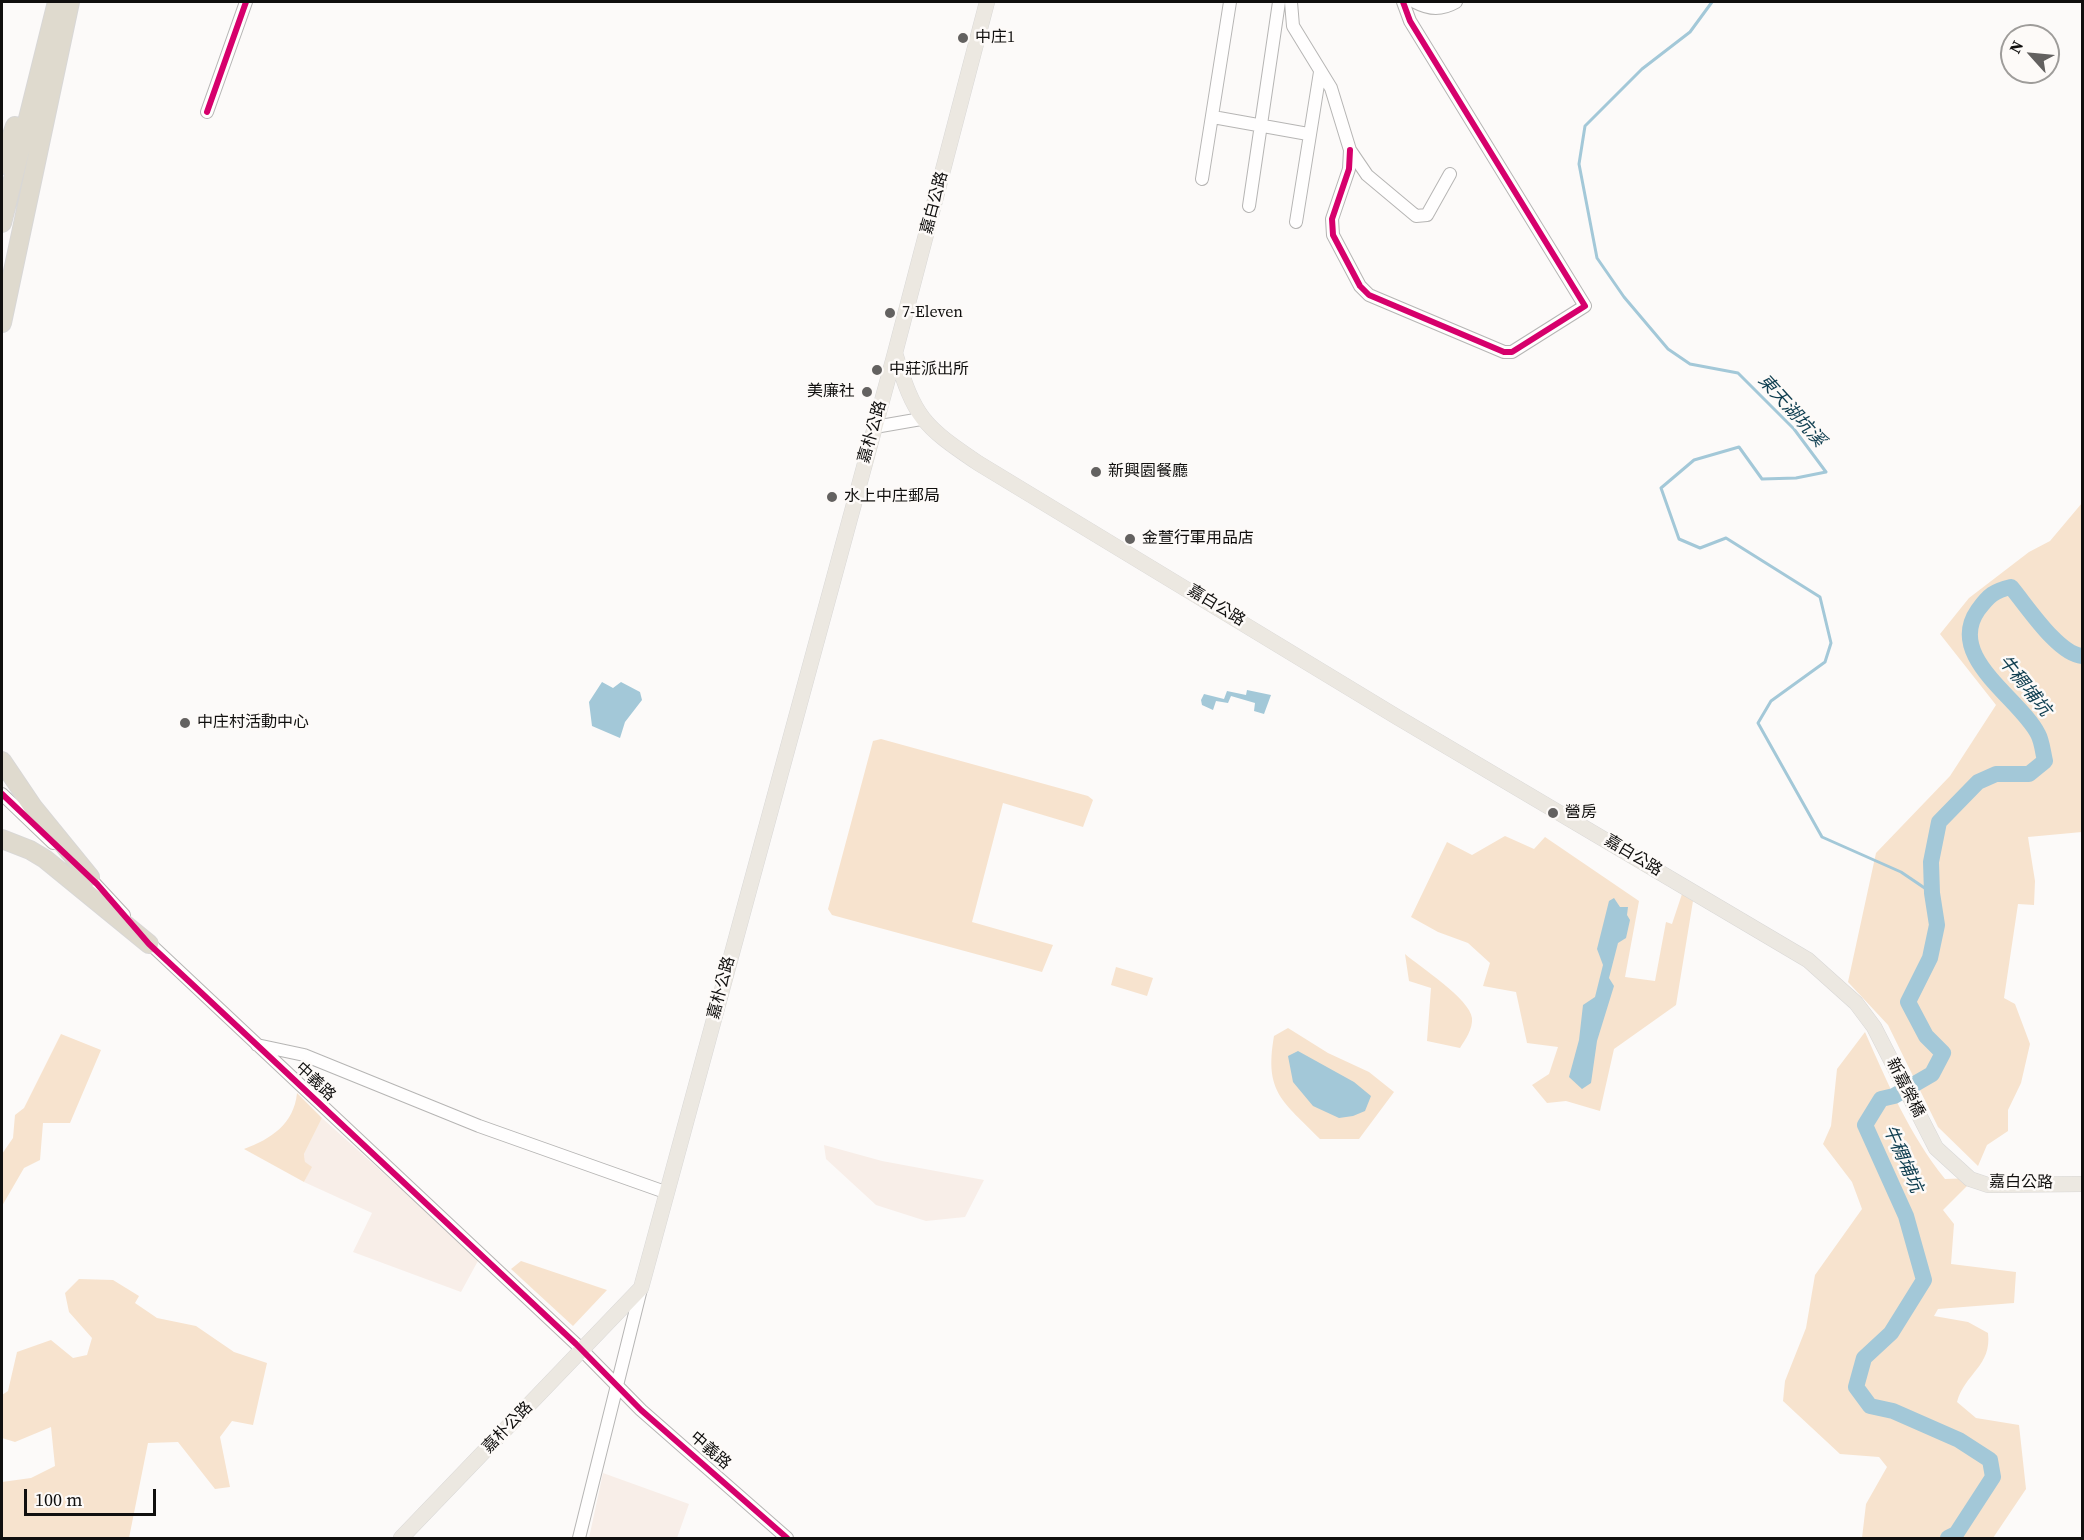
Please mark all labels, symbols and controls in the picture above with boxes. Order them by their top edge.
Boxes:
north arrow [2000,24,2060,84]
place label: 中庄1 [975,28,1015,48]
marker: 中庄1 [956,31,970,45]
text: N [2003,37,2028,57]
street label: 嘉白公路 [917,170,953,236]
place label: 7-Eleven [902,303,963,323]
marker: 7-Eleven [883,306,897,320]
place label: 中莊派出所 [889,360,969,380]
marker: 中莊派出所 [870,363,884,377]
water label: 東天湖坑溪 [1753,370,1829,452]
place label: 美廉社 [807,382,855,402]
marker: 美廉社 [860,385,874,399]
street label: 嘉朴公路 [855,399,891,465]
place label: 新興園餐廳 [1108,462,1188,482]
marker: 新興園餐廳 [1089,465,1103,479]
place label: 水上中庄郵局 [844,487,940,507]
marker: 水上中庄郵局 [825,490,839,504]
place label: 金萱行軍用品店 [1142,529,1254,549]
marker: 金萱行軍用品店 [1123,532,1137,546]
street label: 嘉白公路 [1184,581,1248,631]
water label: 牛稠埔坑 [1993,651,2055,721]
place label: 中庄村活動中心 [197,713,309,733]
marker: 中庄村活動中心 [178,716,192,730]
place label: 營房 [1565,803,1597,823]
marker: 營房 [1546,806,1560,820]
street label: 嘉白公路 [1601,831,1665,881]
street label: 嘉朴公路 [704,955,740,1021]
street label: 新嘉榮橋 [1882,1055,1928,1121]
street label: 中義路 [291,1059,339,1105]
water label: 牛稠埔坑 [1877,1122,1927,1196]
street label: 嘉白公路 [1989,1173,2053,1193]
street label: 嘉朴公路 [479,1398,537,1458]
street label: 中義路 [686,1428,734,1474]
scale bar [27,1477,159,1515]
text: 100 m [35,1487,82,1512]

